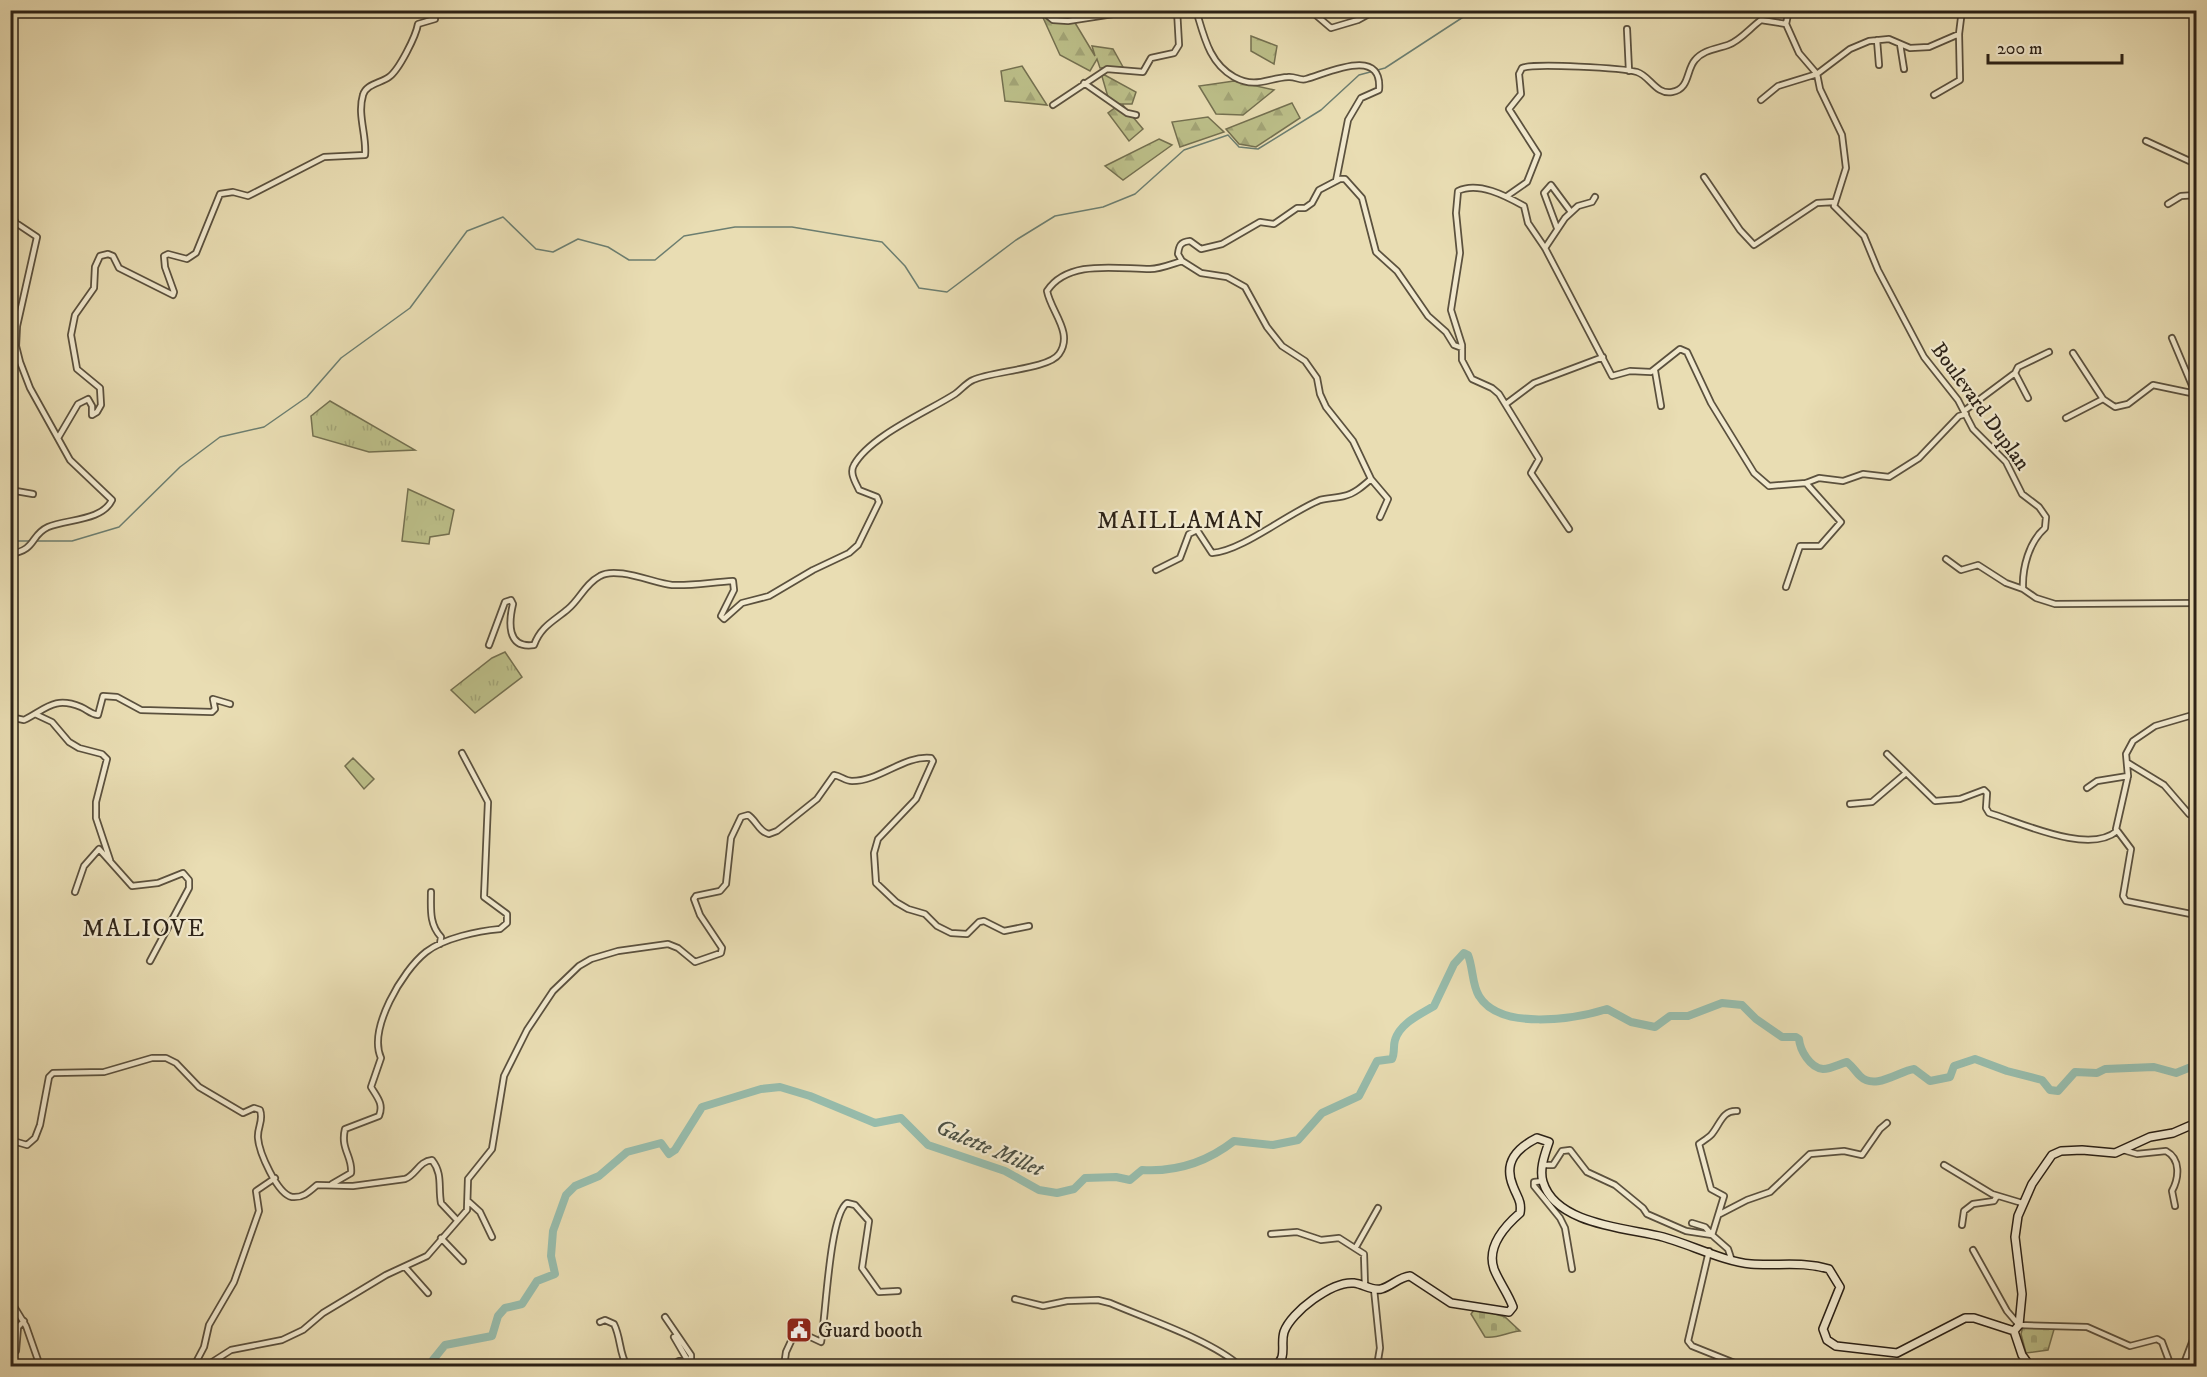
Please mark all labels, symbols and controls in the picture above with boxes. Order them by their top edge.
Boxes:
scale bar [1988,27,2122,65]
text: 200 m [1997,38,2043,60]
street label: Boulevard Duplan [1925,337,2035,476]
district label: MAILLAMAN [1097,506,1265,536]
district label: MALIOVE [82,914,206,944]
water label: Galette Millet [932,1114,1048,1184]
public building icon: Guard booth [784,1315,814,1345]
place label: Guard booth [818,1318,922,1344]

